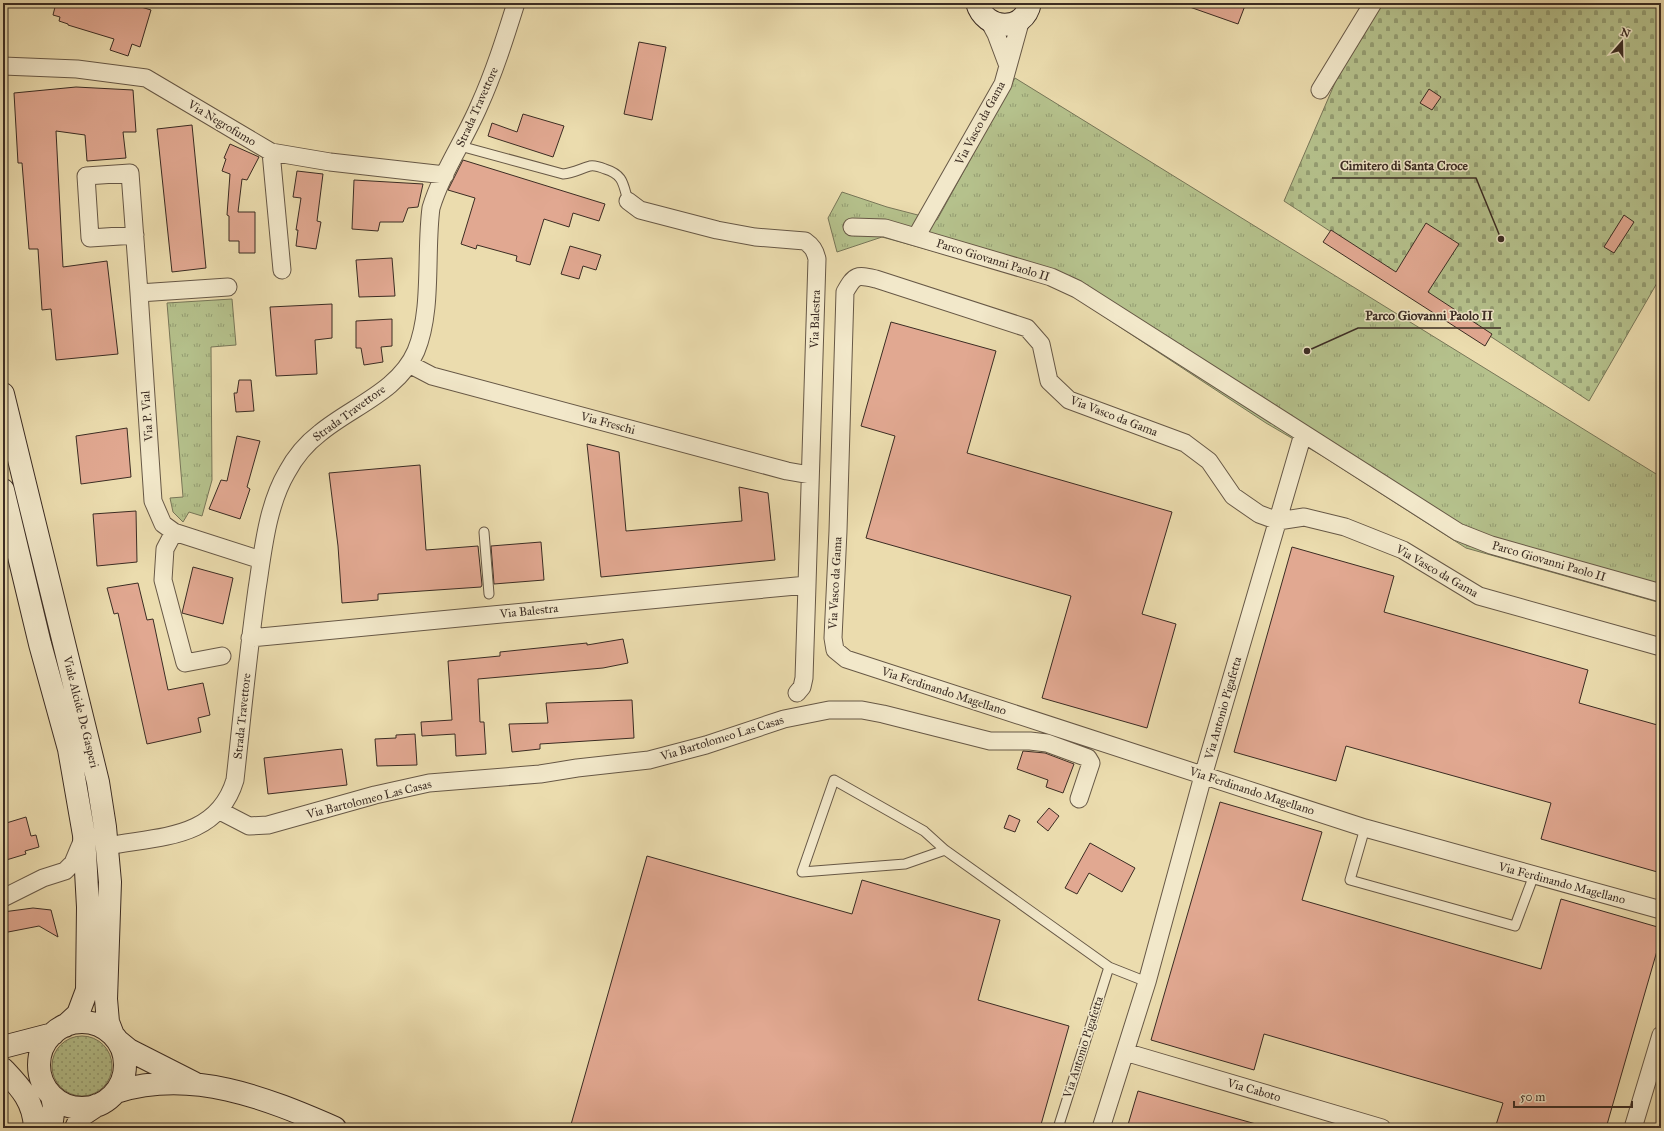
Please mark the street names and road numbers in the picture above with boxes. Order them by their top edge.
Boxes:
street label: Strada Travettore [453,65,501,149]
street label: Via Vasco da Gama [952,78,1008,168]
street label: Via Negrofumo [184,97,259,150]
street label: Parco Giovanni Paolo II [935,236,1051,284]
street label: Via Balestra [807,288,823,350]
street label: Strada Travettore [310,382,388,444]
street label: Via P. Vial [138,390,156,443]
street label: Via Vasco da Gama [1067,393,1161,439]
street label: Via Freschi [578,409,637,437]
street label: Via Vasco da Gama [826,535,844,631]
street label: Parco Giovanni Paolo II [1491,538,1607,584]
street label: Via Vasco da Gama [1393,541,1481,601]
street label: Via Balestra [498,601,560,621]
street label: Viale Alcide De Gasperi [60,654,102,770]
street label: Via Antonio Pigafetta [1201,654,1246,762]
street label: Via Ferdinando Magellano [878,664,1008,719]
street label: Strada Travettore [231,672,253,760]
street label: Via Bartolomeo Las Casas [658,713,785,764]
street label: Via Ferdinando Magellano [1186,764,1316,819]
street label: Via Bartolomeo Las Casas [304,777,433,822]
street label: Via Ferdinando Magellano [1496,859,1627,908]
street label: Via Antonio Pigafetta [1060,994,1107,1101]
street label: Via Caboto [1225,1075,1282,1104]

